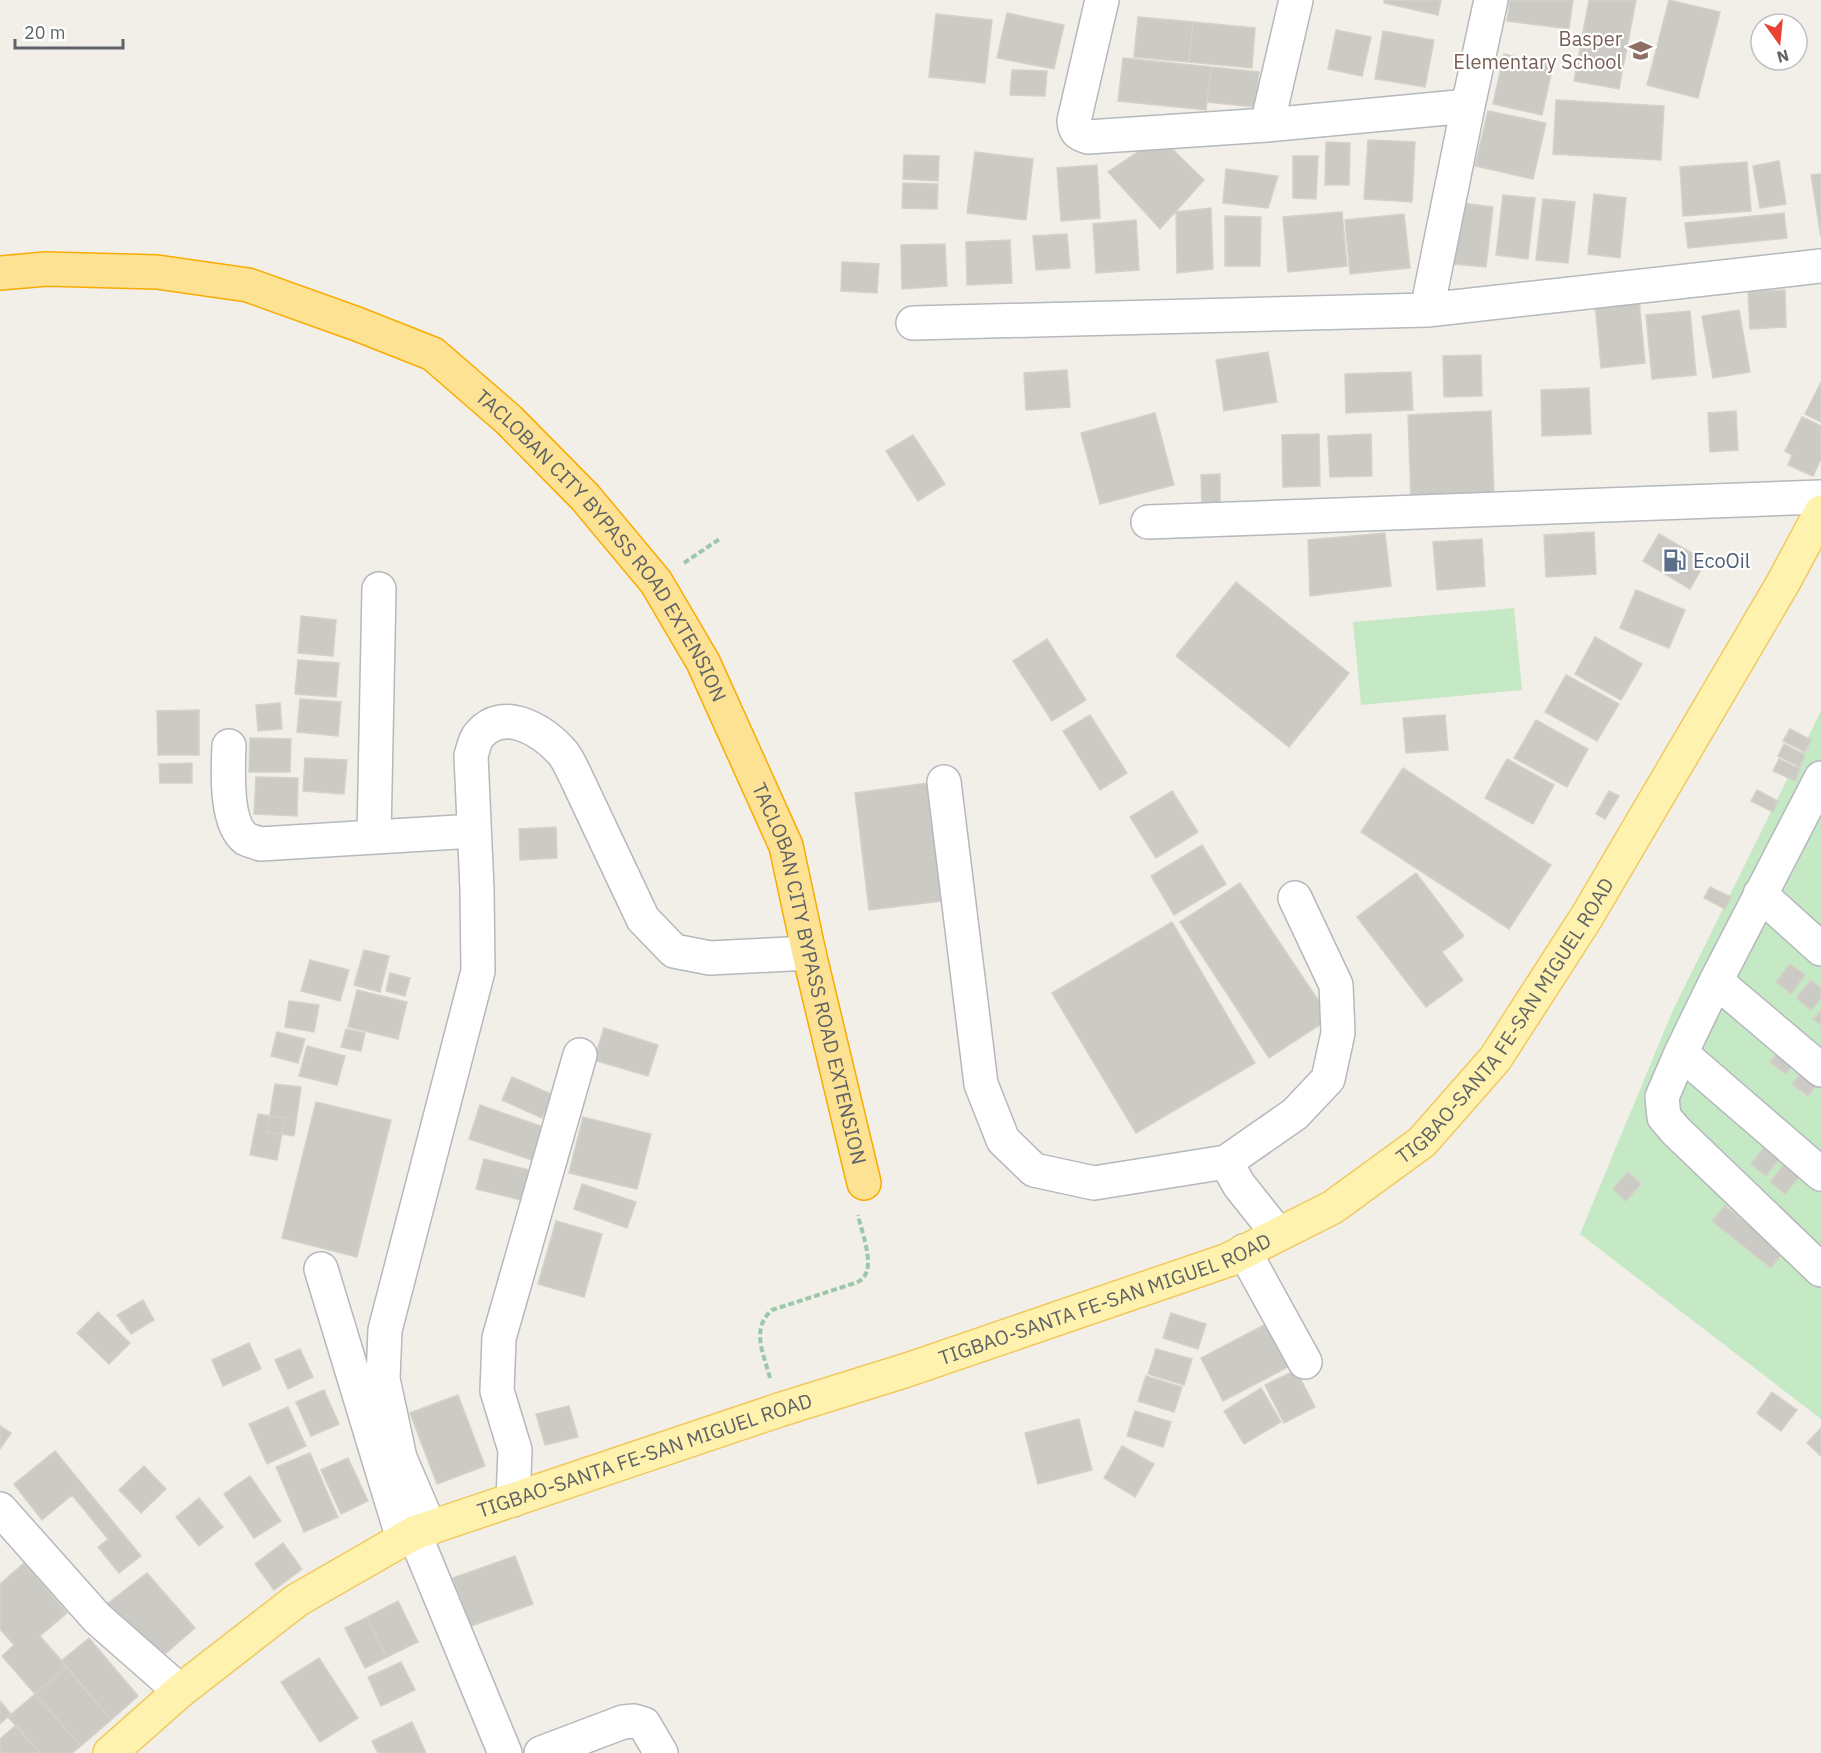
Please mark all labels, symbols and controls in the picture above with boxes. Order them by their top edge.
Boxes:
scale bar [15,12,123,50]
north arrow [1749,12,1809,72]
text: 20 m [24,21,66,44]
place label: Basper Elementary School [1453,25,1622,75]
school or university icon: Basper Elementary School [1627,37,1653,63]
text: N [1775,45,1791,68]
street label: TACLOBAN CITY BYPASS ROAD EXTENSION [470,383,733,706]
place label: EcoOil [1693,547,1750,574]
fuel station icon: EcoOil [1662,548,1688,574]
street label: TACLOBAN CITY BYPASS ROAD EXTENSION [746,778,873,1167]
street label: TIGBAO-SANTA FE-SAN MIGUEL ROAD [1390,873,1620,1169]
street label: TIGBAO-SANTA FE-SAN MIGUEL ROAD [935,1226,1276,1371]
street label: TIGBAO-SANTA FE-SAN MIGUEL ROAD [474,1386,815,1524]

